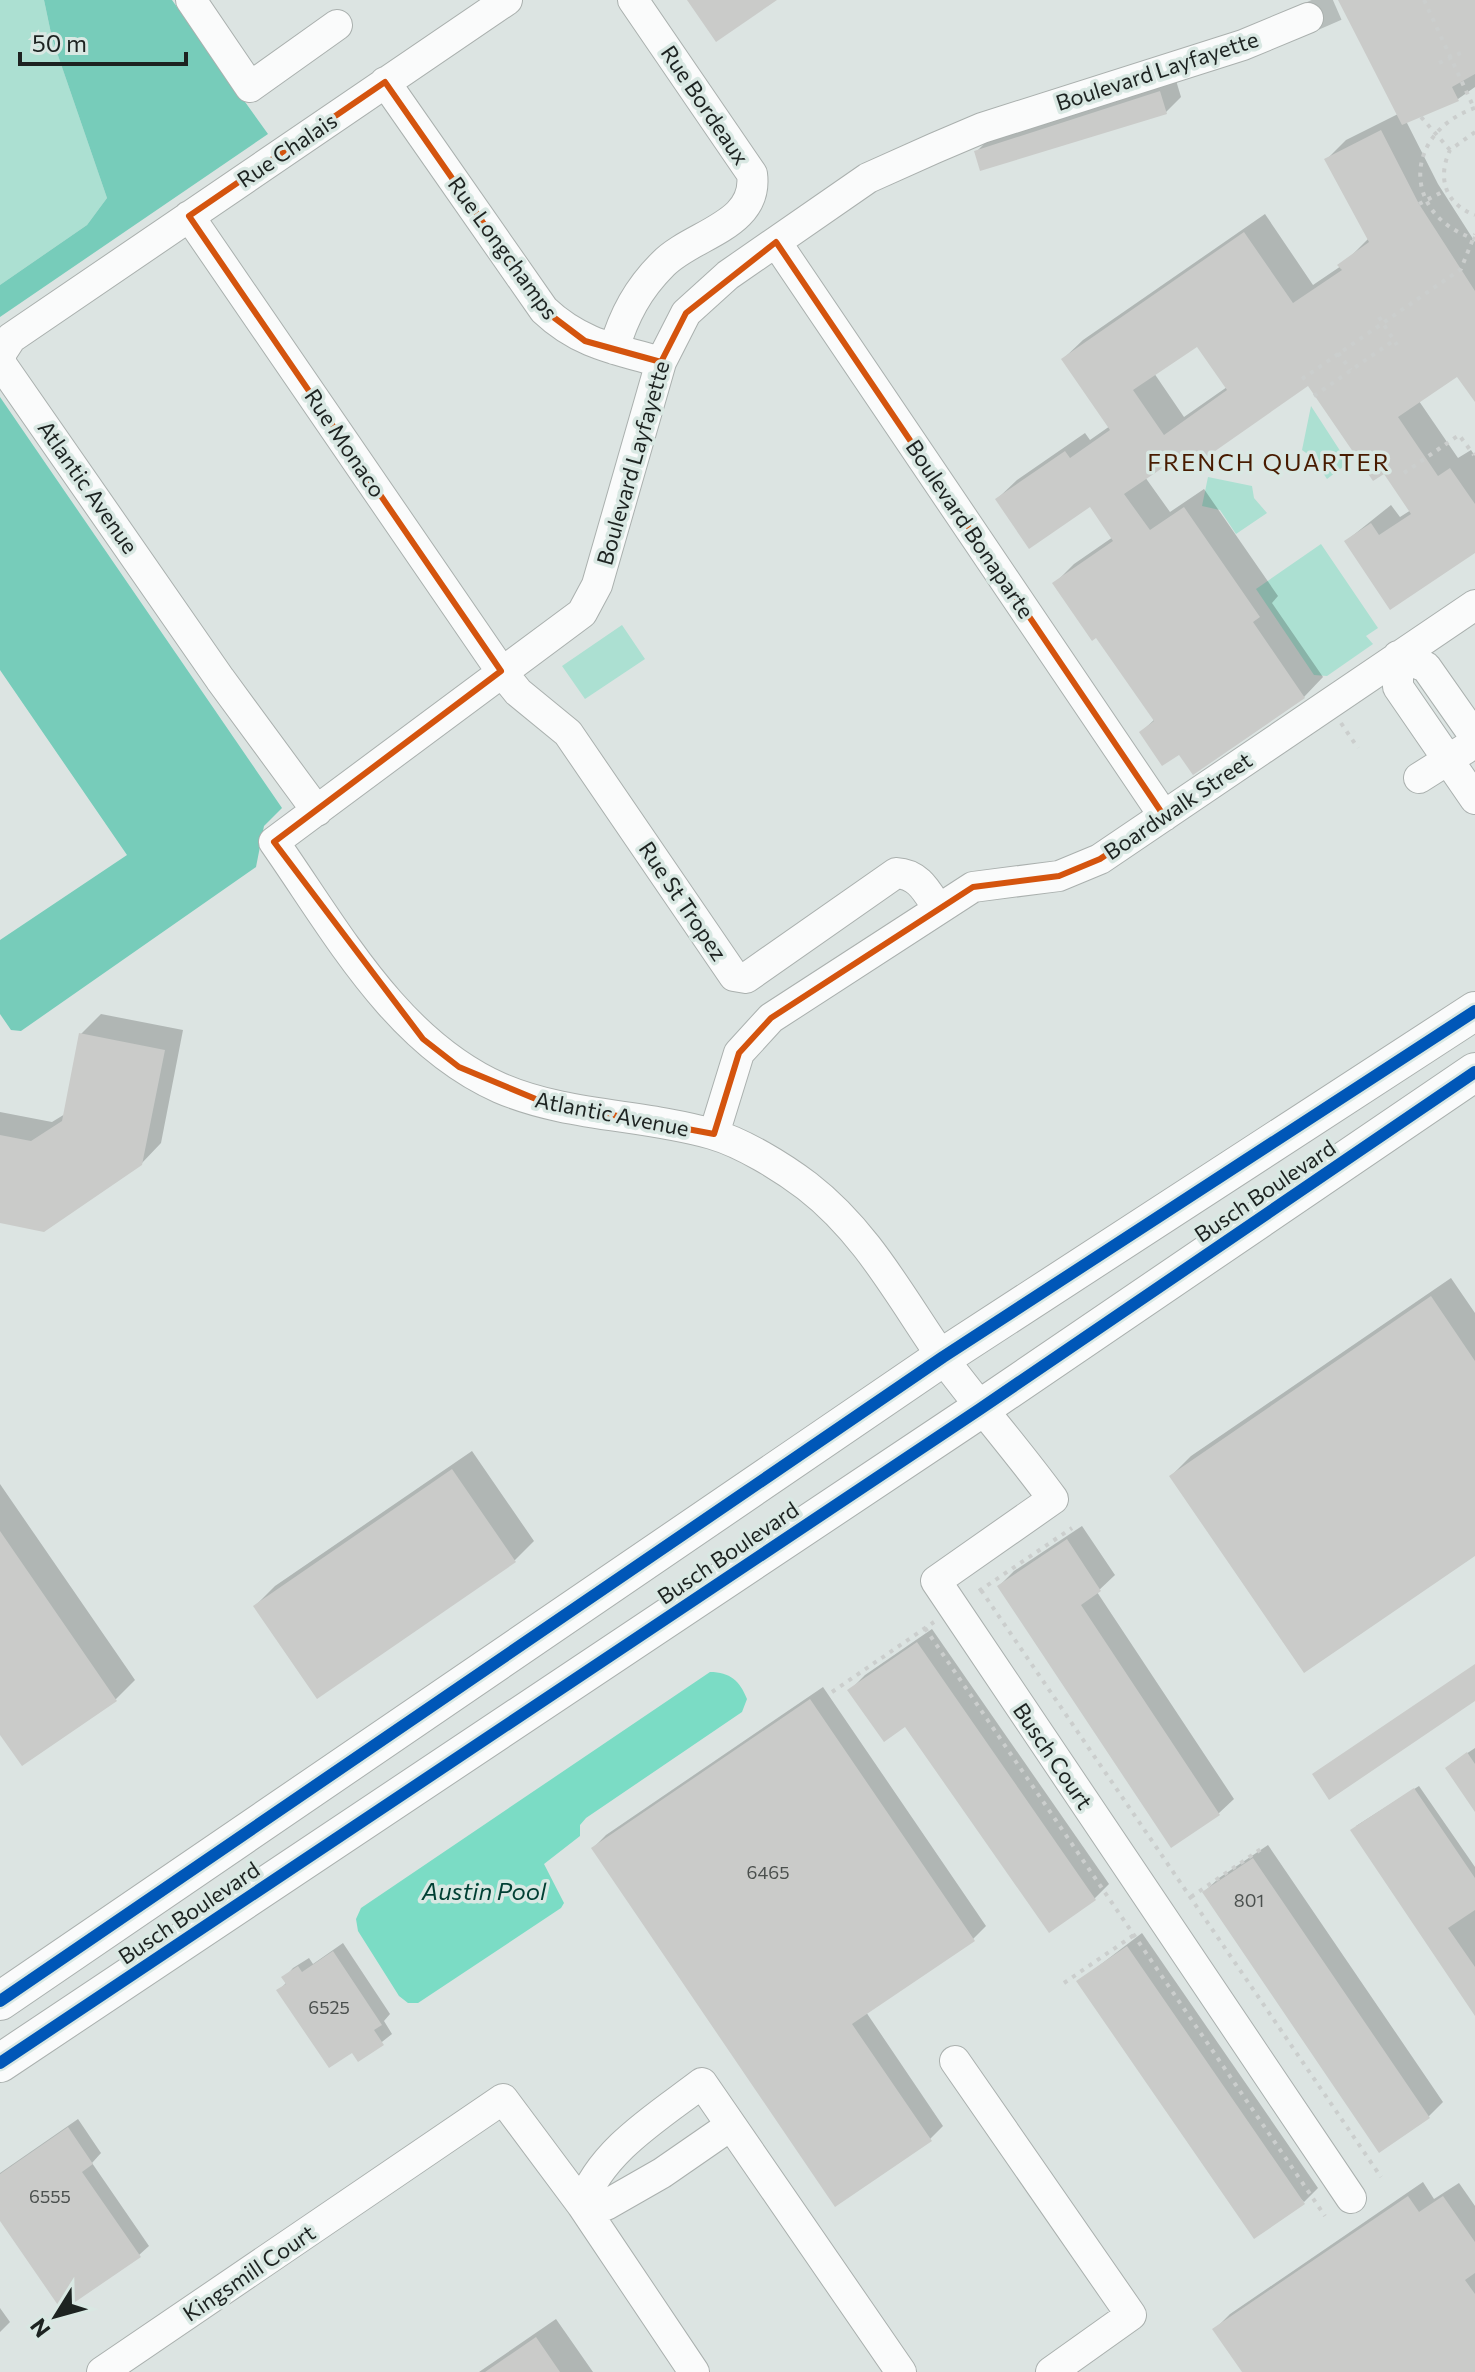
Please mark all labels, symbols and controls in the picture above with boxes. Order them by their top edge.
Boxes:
scale bar [20,16,186,66]
street label: Boulevard Layfayette [1052,25,1262,116]
text: 50 m [32,28,87,57]
street label: Rue Bordeaux [656,40,755,170]
street label: Rue Chalais [232,106,342,193]
street label: Rue Longchamps [443,171,564,324]
street label: Boulevard Layfayette [590,358,675,568]
street label: Rue Monaco [299,383,392,502]
street label: Atlantic Avenue [33,415,144,558]
street label: Boulevard Bonaparte [901,434,1040,623]
district label: FRENCH QUARTER [1147,447,1391,476]
street label: Boardwalk Street [1099,746,1257,865]
street label: Rue St Tropez [634,836,733,966]
street label: Atlantic Avenue [533,1085,691,1142]
street label: Busch Boulevard [1189,1133,1340,1248]
street label: Busch Boulevard [652,1495,803,1610]
street label: Busch Court [1008,1697,1099,1814]
street label: Busch Boulevard [113,1855,264,1970]
house number: 6465 [747,1861,790,1883]
water label: Austin Pool [421,1876,547,1905]
house number: 801 [1234,1889,1264,1911]
house number: 6525 [308,1996,350,2018]
house number: 6555 [29,2185,71,2207]
street label: Kingsmill Court [178,2218,320,2327]
north arrow [16,2276,96,2356]
text: N [24,2314,55,2343]

